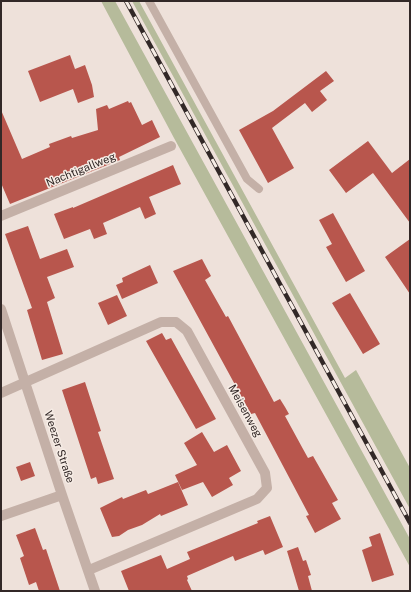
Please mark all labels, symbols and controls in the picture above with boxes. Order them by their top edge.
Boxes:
street label: Nachtigallweg [44,150,118,190]
street label: Meisenweg [225,382,265,440]
street label: Weezer Straße [41,409,77,485]

